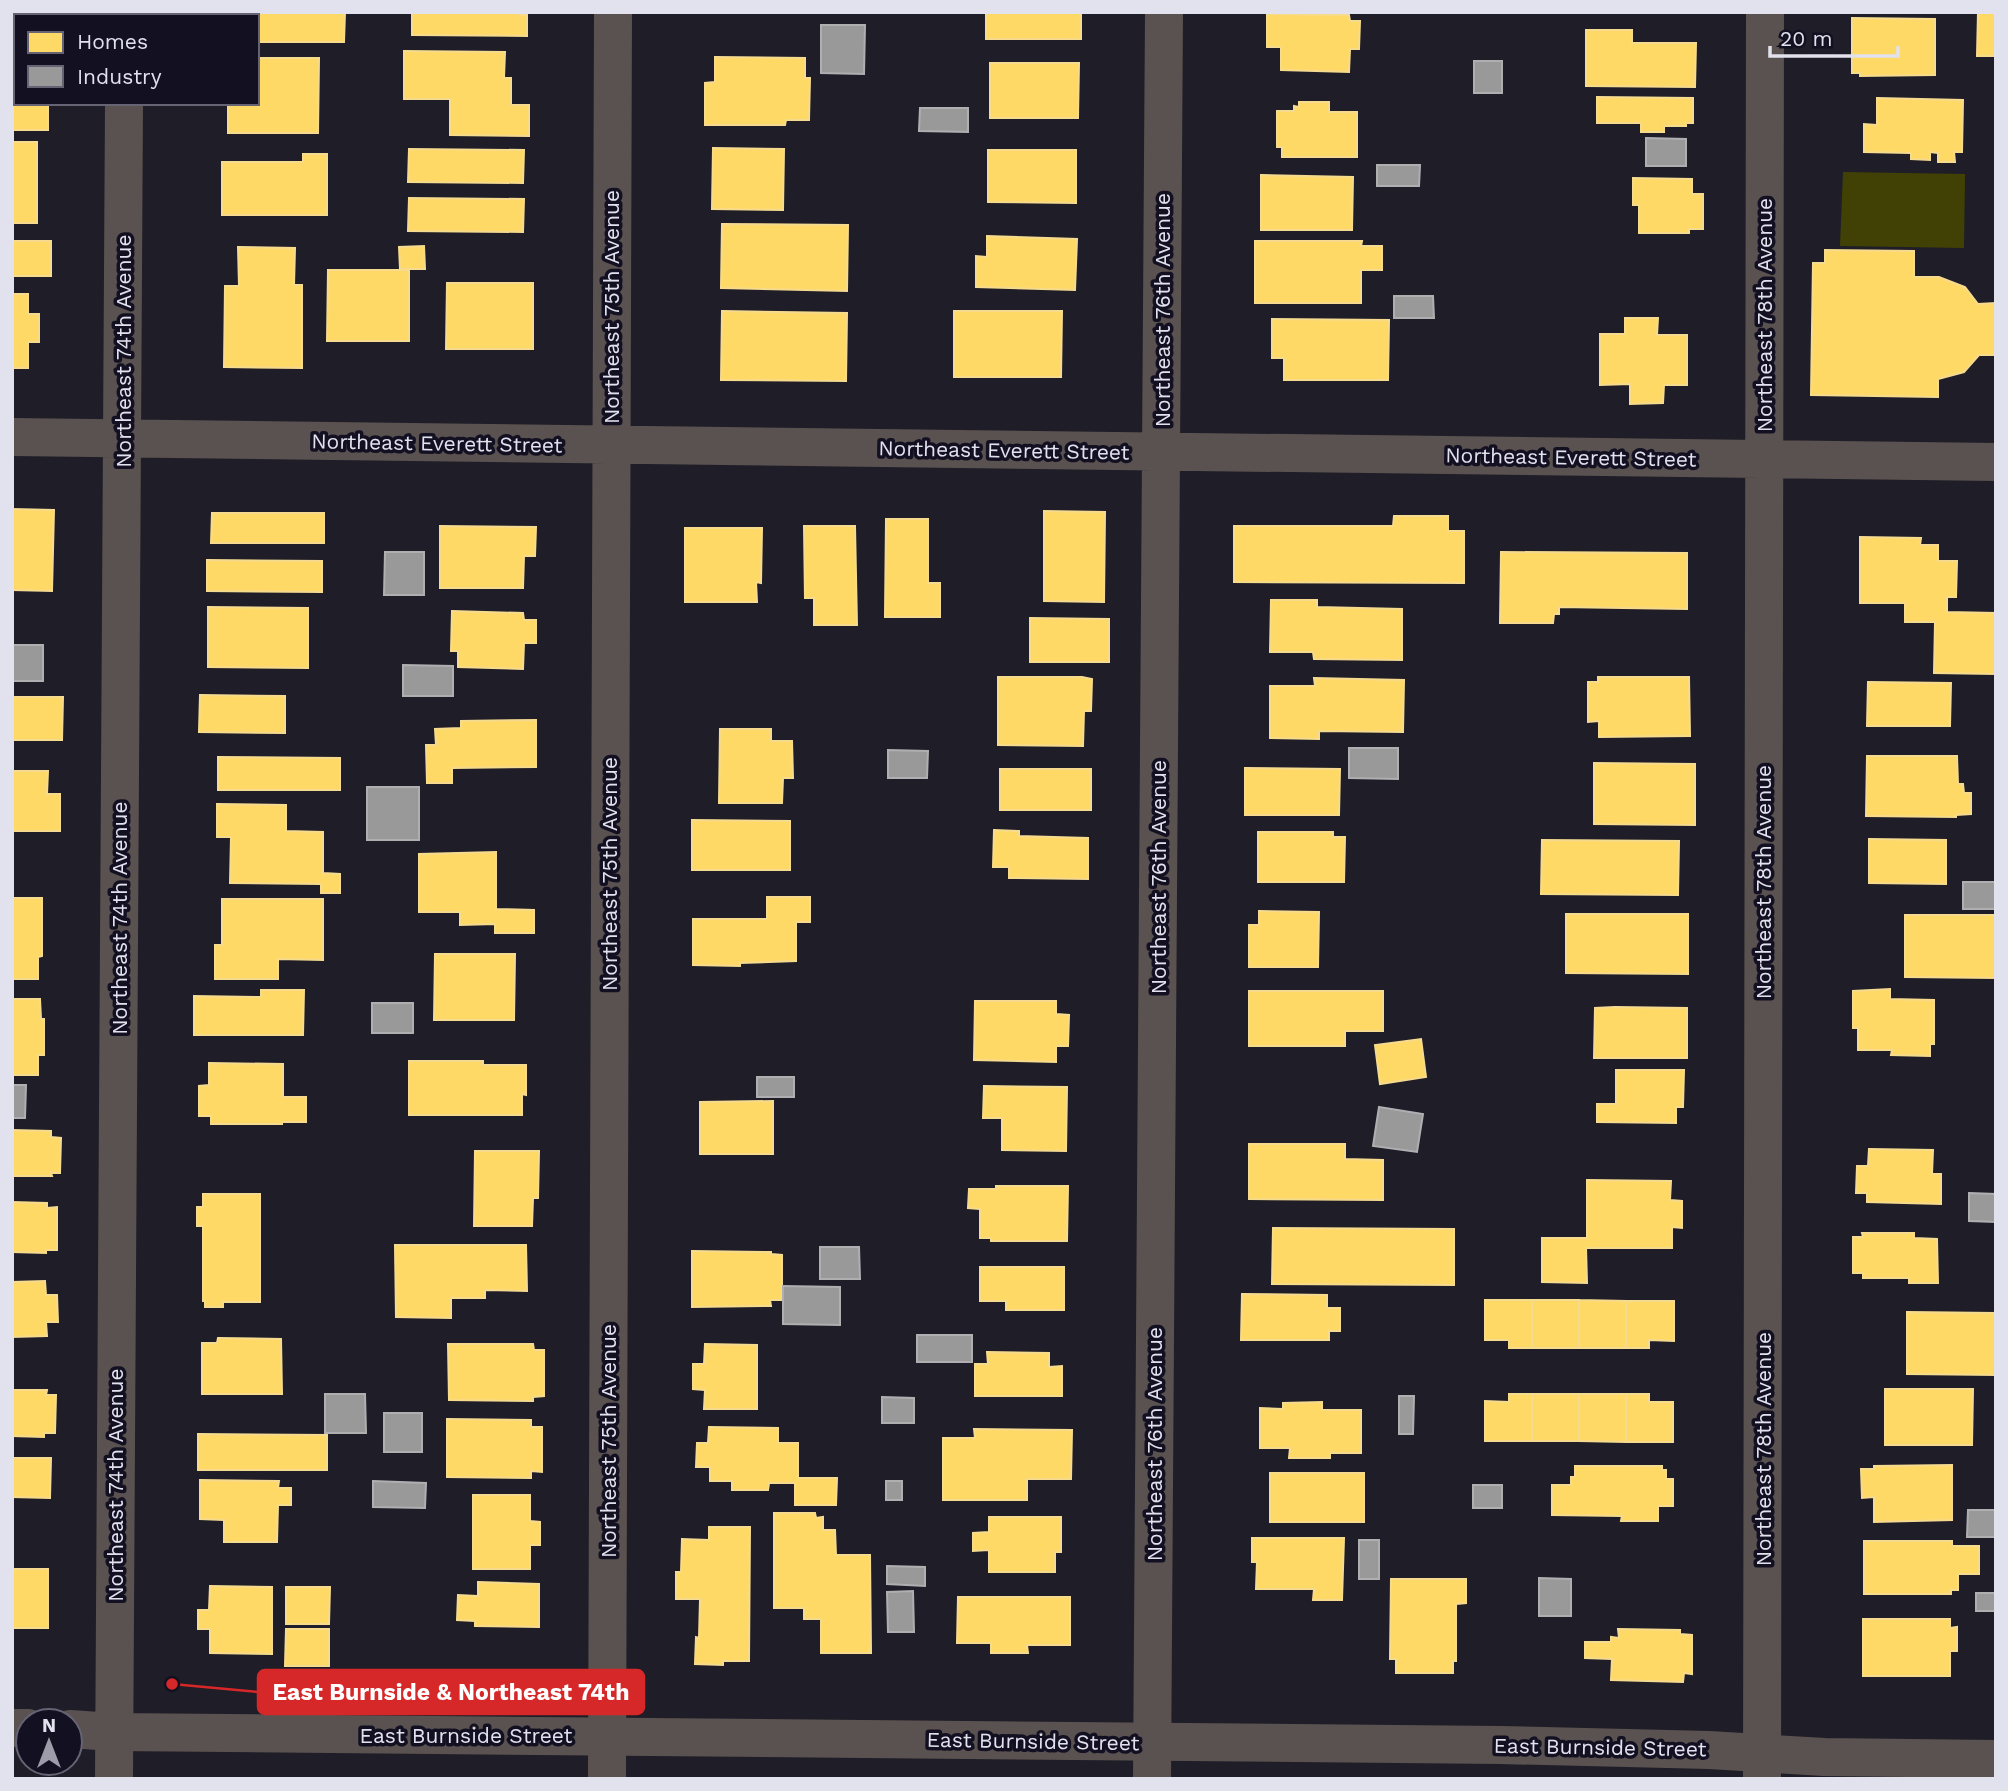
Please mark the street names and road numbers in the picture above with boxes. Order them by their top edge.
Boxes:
street label: Northeast 75th Avenue [599,190,624,424]
street label: Northeast 76th Avenue [1150,193,1175,427]
street label: Northeast 78th Avenue [1752,198,1777,432]
street label: Northeast 74th Avenue [111,234,136,468]
street label: Northeast Everett Street [311,428,563,458]
street label: Northeast Everett Street [878,435,1130,465]
street label: Northeast Everett Street [1445,442,1697,472]
street label: Northeast 75th Avenue [597,757,622,991]
street label: Northeast 76th Avenue [1146,760,1171,994]
street label: Northeast 78th Avenue [1751,765,1776,999]
street label: Northeast 74th Avenue [107,801,132,1035]
street label: Northeast 75th Avenue [596,1324,621,1558]
street label: Northeast 76th Avenue [1142,1327,1167,1561]
street label: Northeast 78th Avenue [1751,1332,1776,1566]
street label: Northeast 74th Avenue [103,1368,128,1602]
street label: East Burnside Street [360,1723,573,1748]
street label: East Burnside Street [926,1727,1140,1755]
street label: East Burnside Street [1493,1733,1707,1761]

